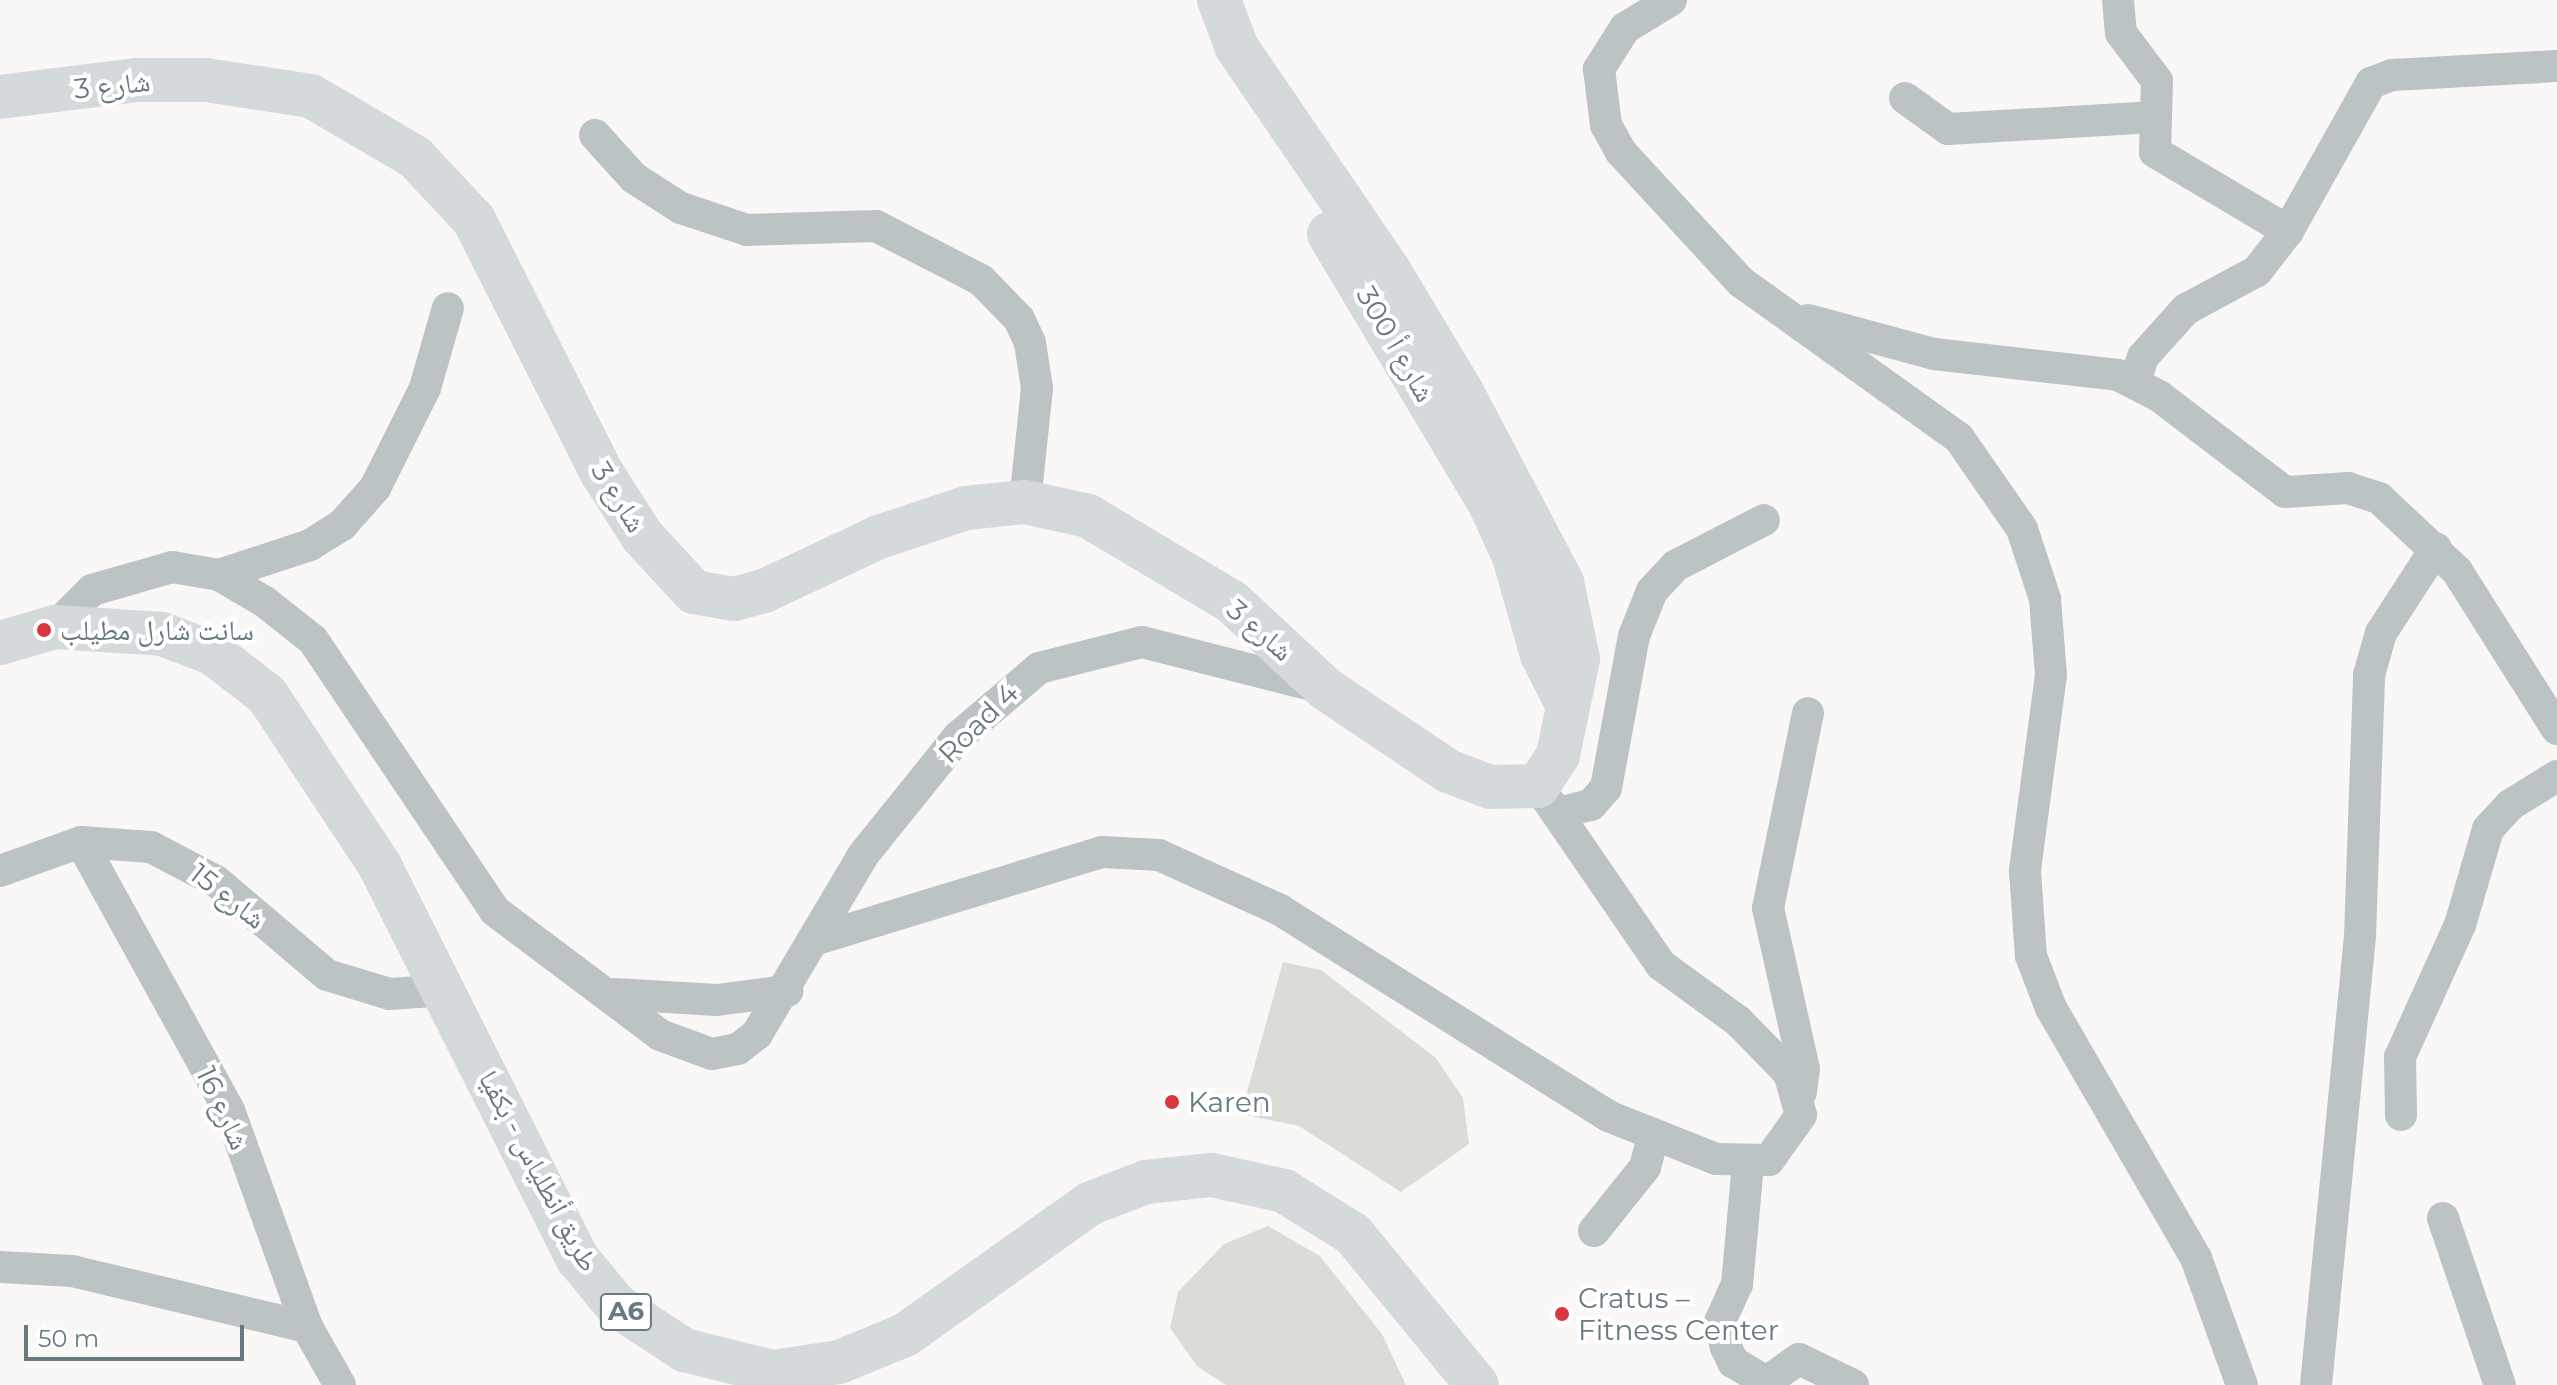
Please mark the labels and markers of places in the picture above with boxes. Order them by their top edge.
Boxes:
place label: سانت شارل مطيلب [60,613,254,647]
marker: سانت شارل مطيلب [35,621,53,639]
place label: Karen [1188,1085,1271,1119]
marker: Karen [1163,1093,1181,1111]
place label: Cratus – Fitness Center [1578,1281,1779,1347]
marker: Cratus – Fitness Center [1553,1305,1571,1323]

